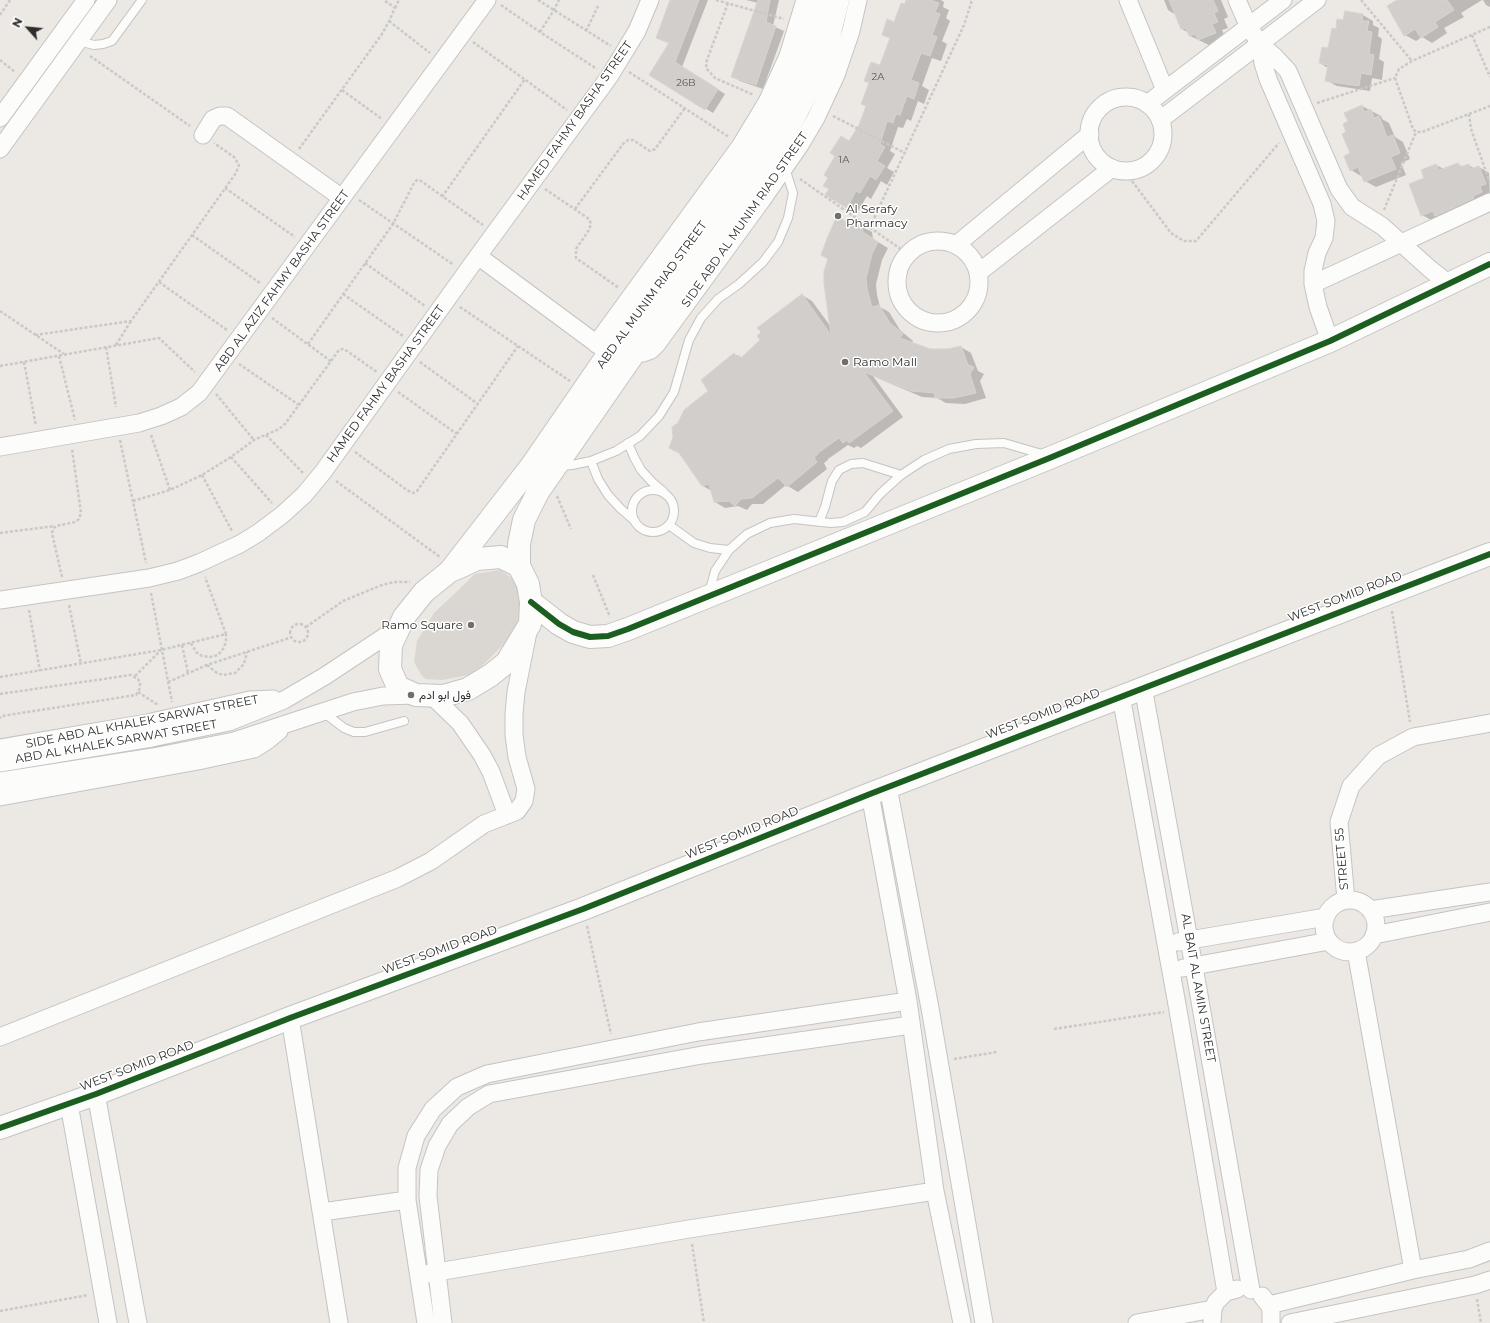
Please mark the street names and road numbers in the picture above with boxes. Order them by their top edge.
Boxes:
street label: HAMED FAHMY BASHA STREET [514,39,636,203]
street label: SIDE ABD AL MUNIM RIAD STREET [679,130,811,310]
street label: ABD AL AZIZ FAHMY BASHA STREET [211,188,353,374]
street label: ABD AL MUNIM RIAD STREET [594,219,710,371]
street label: HAMED FAHMY BASHA STREET [324,303,448,465]
street label: WEST SOMID ROAD [1286,569,1404,625]
street label: WEST SOMID ROAD [984,686,1102,742]
street label: SIDE ABD AL KHALEK SARWAT STREET [24,692,260,752]
street label: ABD AL KHALEK SARWAT STREET [14,717,218,767]
street label: WEST SOMID ROAD [683,804,801,862]
street label: STREET 55 [1332,827,1352,891]
street label: AL BAIT AL AMIN STREET [1178,912,1218,1064]
street label: WEST SOMID ROAD [381,923,499,977]
street label: WEST SOMID ROAD [78,1038,196,1094]

